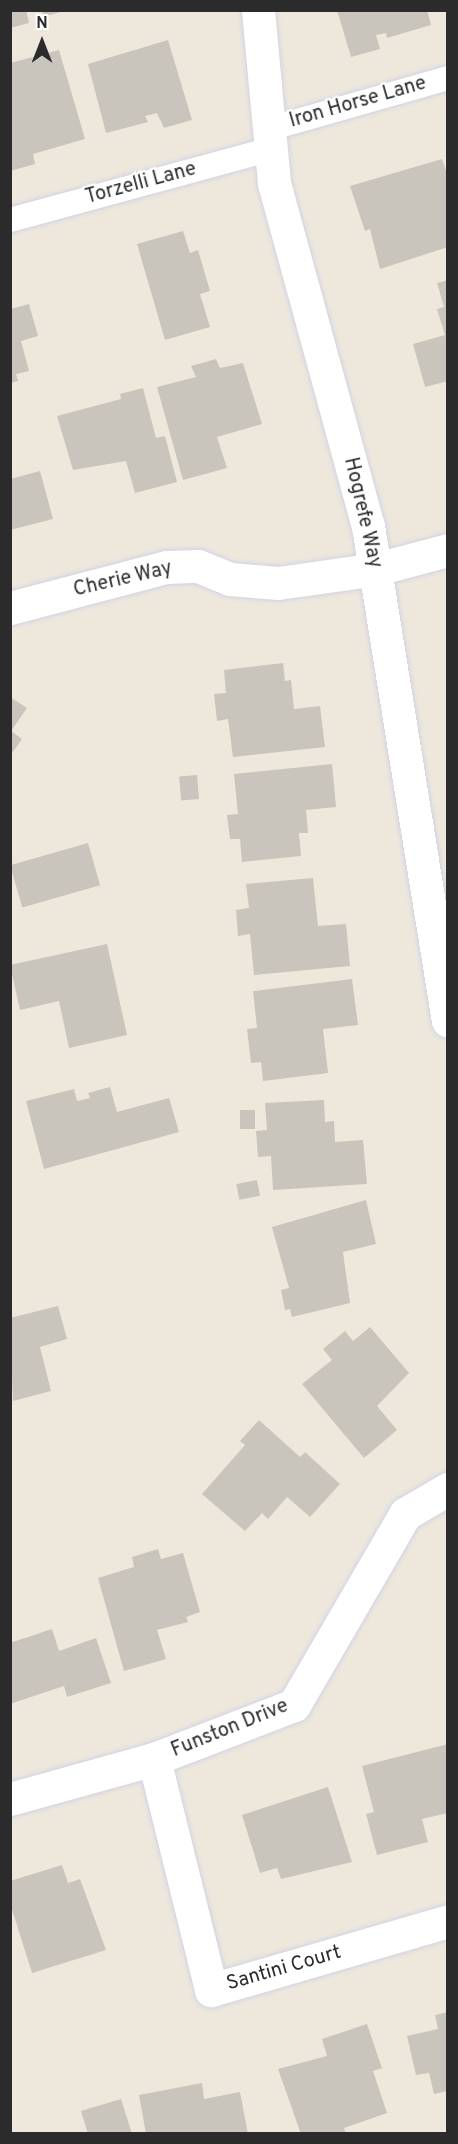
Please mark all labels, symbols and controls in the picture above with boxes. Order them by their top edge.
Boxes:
north arrow [12,12,72,72]
text: N [36,14,48,34]
street label: Iron Horse Lane [287,72,429,134]
street label: Torzelli Lane [83,158,199,210]
street label: Hogrefe Way [338,455,386,571]
street label: Cherie Way [71,557,175,603]
street label: Funston Drive [168,1695,292,1763]
street label: Santini Court [224,1941,344,1997]

